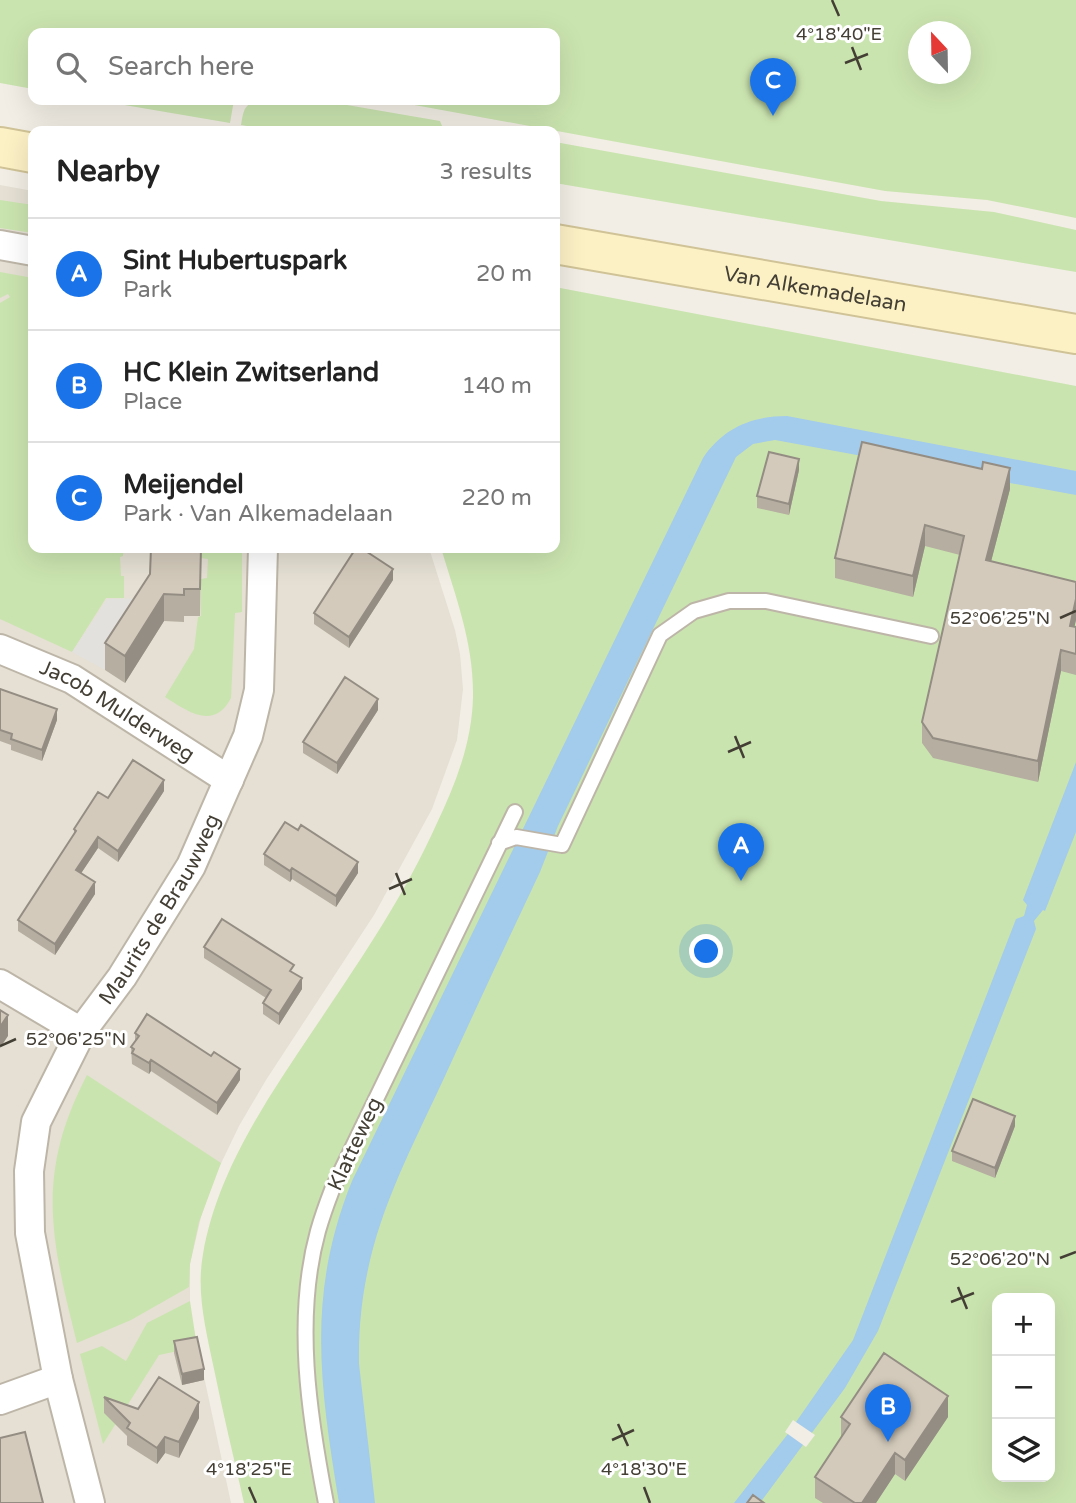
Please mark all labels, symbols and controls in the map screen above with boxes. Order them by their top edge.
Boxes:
north arrow [908,21,971,84]
text: 4°18'40"E [796,23,882,45]
search box [28,28,560,105]
icon: search [52,48,90,86]
text: Search here [108,51,254,82]
pin: C [750,58,796,116]
text: Nearby [56,153,160,190]
text: 3 results [439,158,532,186]
text: Sint Hubertuspark [123,245,347,276]
text: A [70,260,88,288]
text: 20 m [476,260,532,288]
street label: Van Alkemadelaan [722,261,909,317]
text: Park [123,276,172,304]
text: HC Klein Zwitserland [123,357,379,388]
text: B [71,372,87,400]
text: 140 m [462,372,532,400]
text: Place [123,388,182,416]
text: Meijendel [123,469,244,500]
text: C [71,484,87,512]
text: 220 m [462,484,532,512]
text: Park · Van Alkemadelaan [123,500,393,528]
text: 52°06'25"N [950,607,1050,629]
street label: Jacob Mulderweg [36,655,200,767]
street label: Maurits de Brauwweg [93,810,225,1010]
pin: A [718,823,764,881]
your location [689,934,723,968]
text: 52°06'25"N [26,1028,126,1050]
street label: Klatteweg [323,1093,387,1195]
text: 52°06'20"N [950,1248,1050,1270]
map controls [992,1293,1055,1482]
button: + [992,1293,1055,1356]
button: − [992,1356,1055,1419]
pin: B [865,1384,911,1442]
button: layers [992,1419,1055,1482]
text: 4°18'25"E [206,1458,292,1480]
text: 4°18'30"E [601,1458,687,1480]

